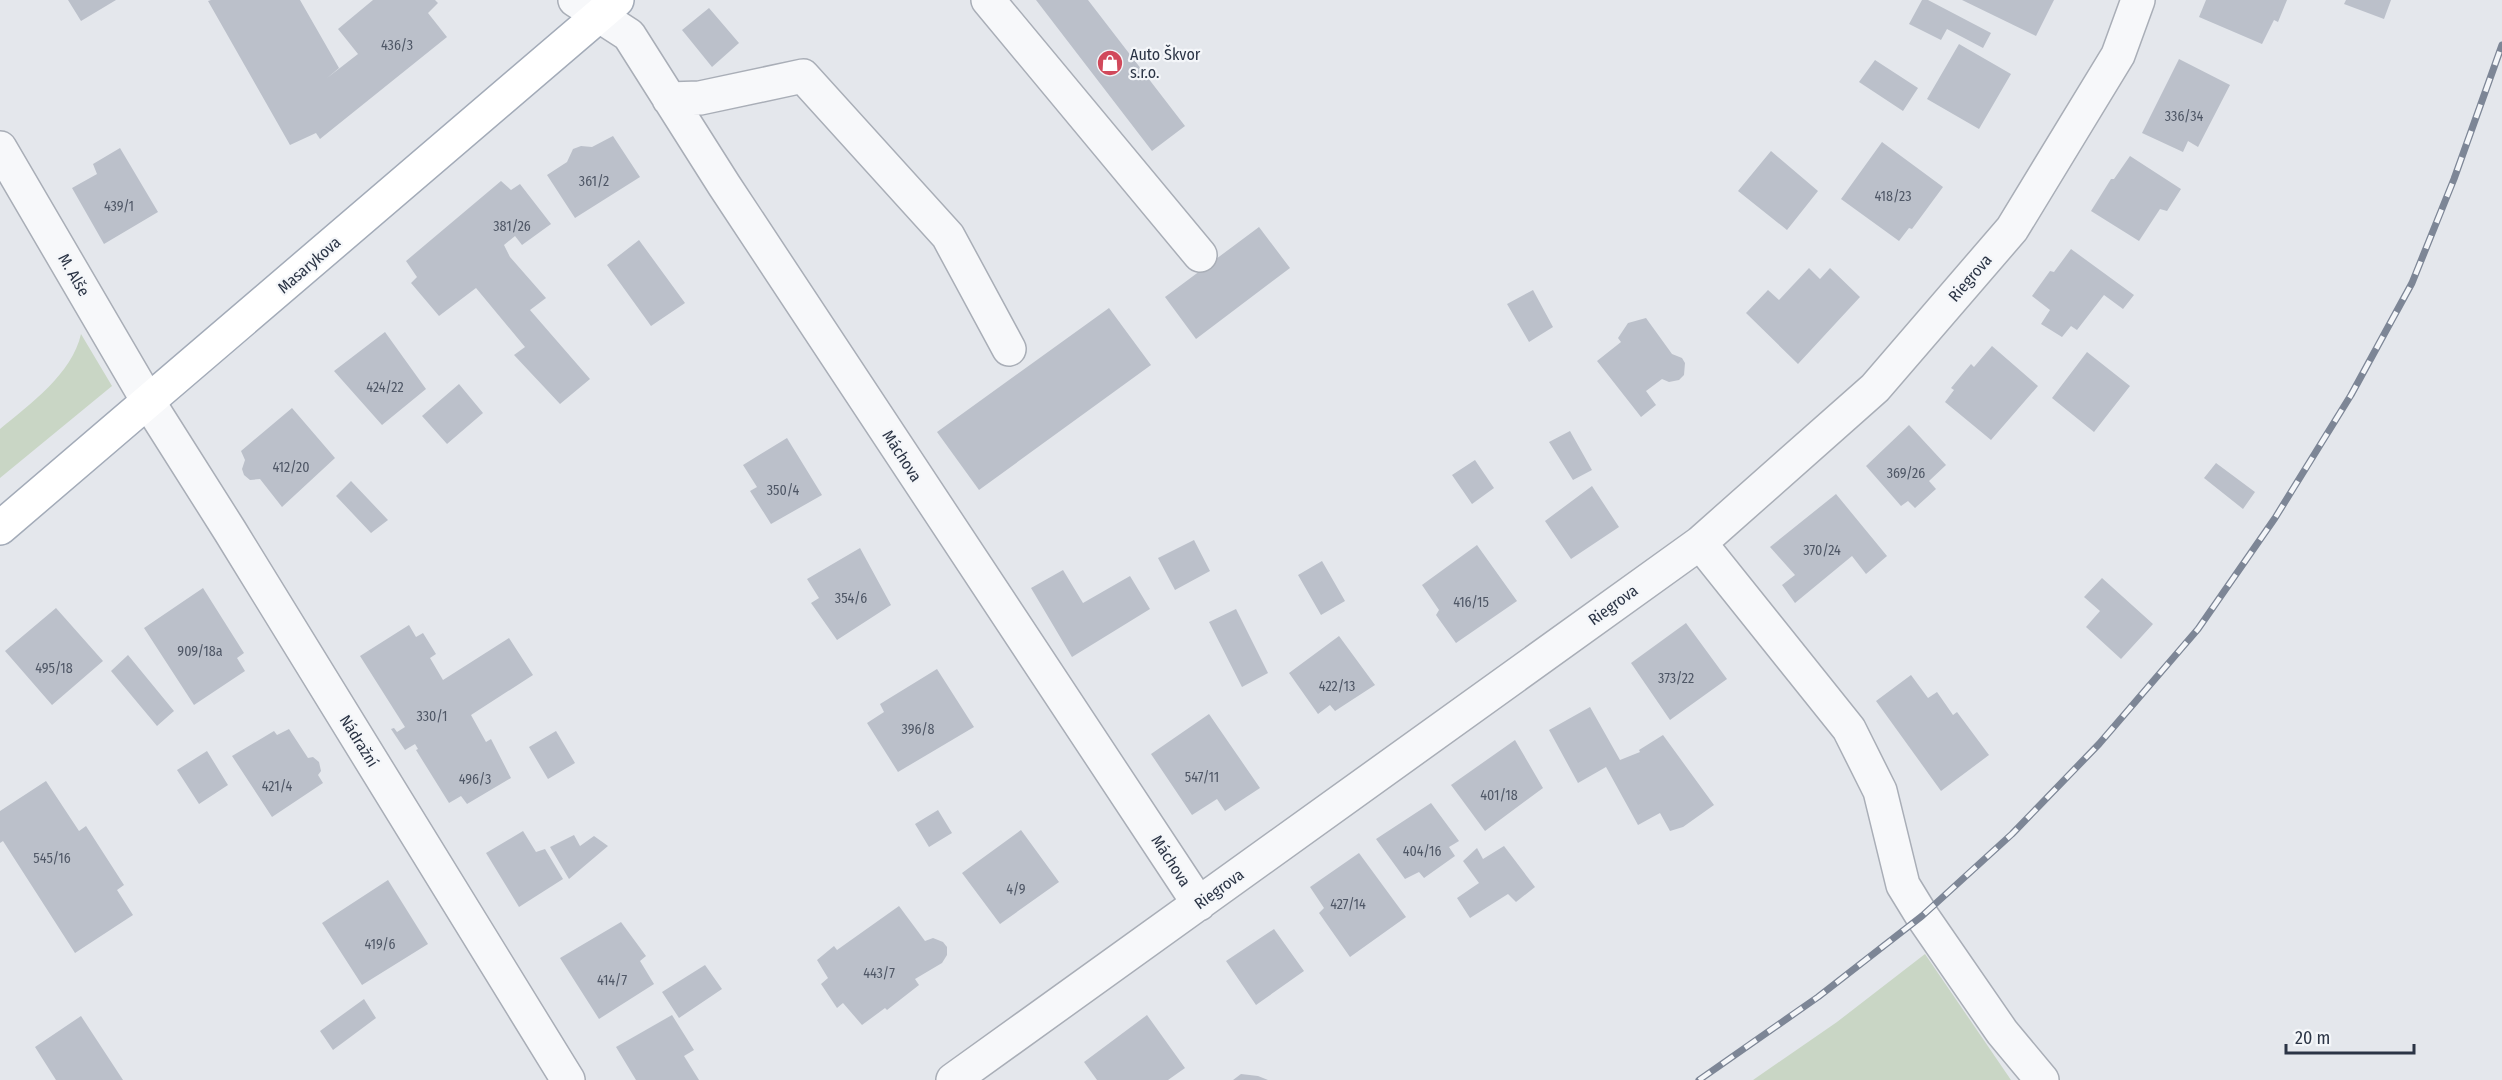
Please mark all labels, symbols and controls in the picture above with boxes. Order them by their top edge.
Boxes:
house number: 436/3 [381,37,413,54]
place label: Auto Škvor s.r.o. [1130,44,1201,82]
shop icon: Auto Škvor s.r.o. [1095,48,1125,78]
house number: 336/34 [2165,108,2203,125]
house number: 361/2 [579,173,609,190]
house number: 418/23 [1875,188,1911,205]
house number: 439/1 [104,198,134,215]
house number: 381/26 [493,218,531,235]
street label: Masarykova [274,233,344,297]
street label: M. Alše [54,250,94,300]
street label: Riegrova [1944,250,1996,306]
house number: 424/22 [366,379,404,396]
street label: Máchova [878,427,926,485]
house number: 412/20 [272,459,310,476]
house number: 369/26 [1887,465,1925,482]
house number: 350/4 [767,482,800,499]
house number: 370/24 [1803,542,1841,559]
street label: Riegrova [1585,581,1642,629]
house number: 354/6 [835,590,867,607]
house number: 416/15 [1453,594,1489,611]
house number: 909/18a [177,643,223,660]
house number: 495/18 [35,660,73,677]
house number: 373/22 [1658,670,1694,687]
house number: 422/13 [1319,678,1355,695]
house number: 330/1 [416,708,448,725]
street label: Nádražní [336,711,382,771]
house number: 396/8 [902,721,934,738]
house number: 547/11 [1185,769,1219,786]
house number: 496/3 [459,771,491,788]
house number: 421/4 [262,778,292,795]
house number: 401/18 [1480,787,1518,804]
street label: Máchova [1147,832,1195,890]
house number: 404/16 [1403,843,1441,860]
house number: 545/16 [33,850,71,867]
street label: Riegrova [1191,865,1248,913]
house number: 4/9 [1006,881,1026,898]
house number: 427/14 [1330,896,1366,913]
house number: 419/6 [365,936,395,953]
house number: 443/7 [863,965,895,982]
house number: 414/7 [597,972,627,989]
scale bar [2286,1017,2414,1055]
text: 20 m [2295,1027,2330,1049]

